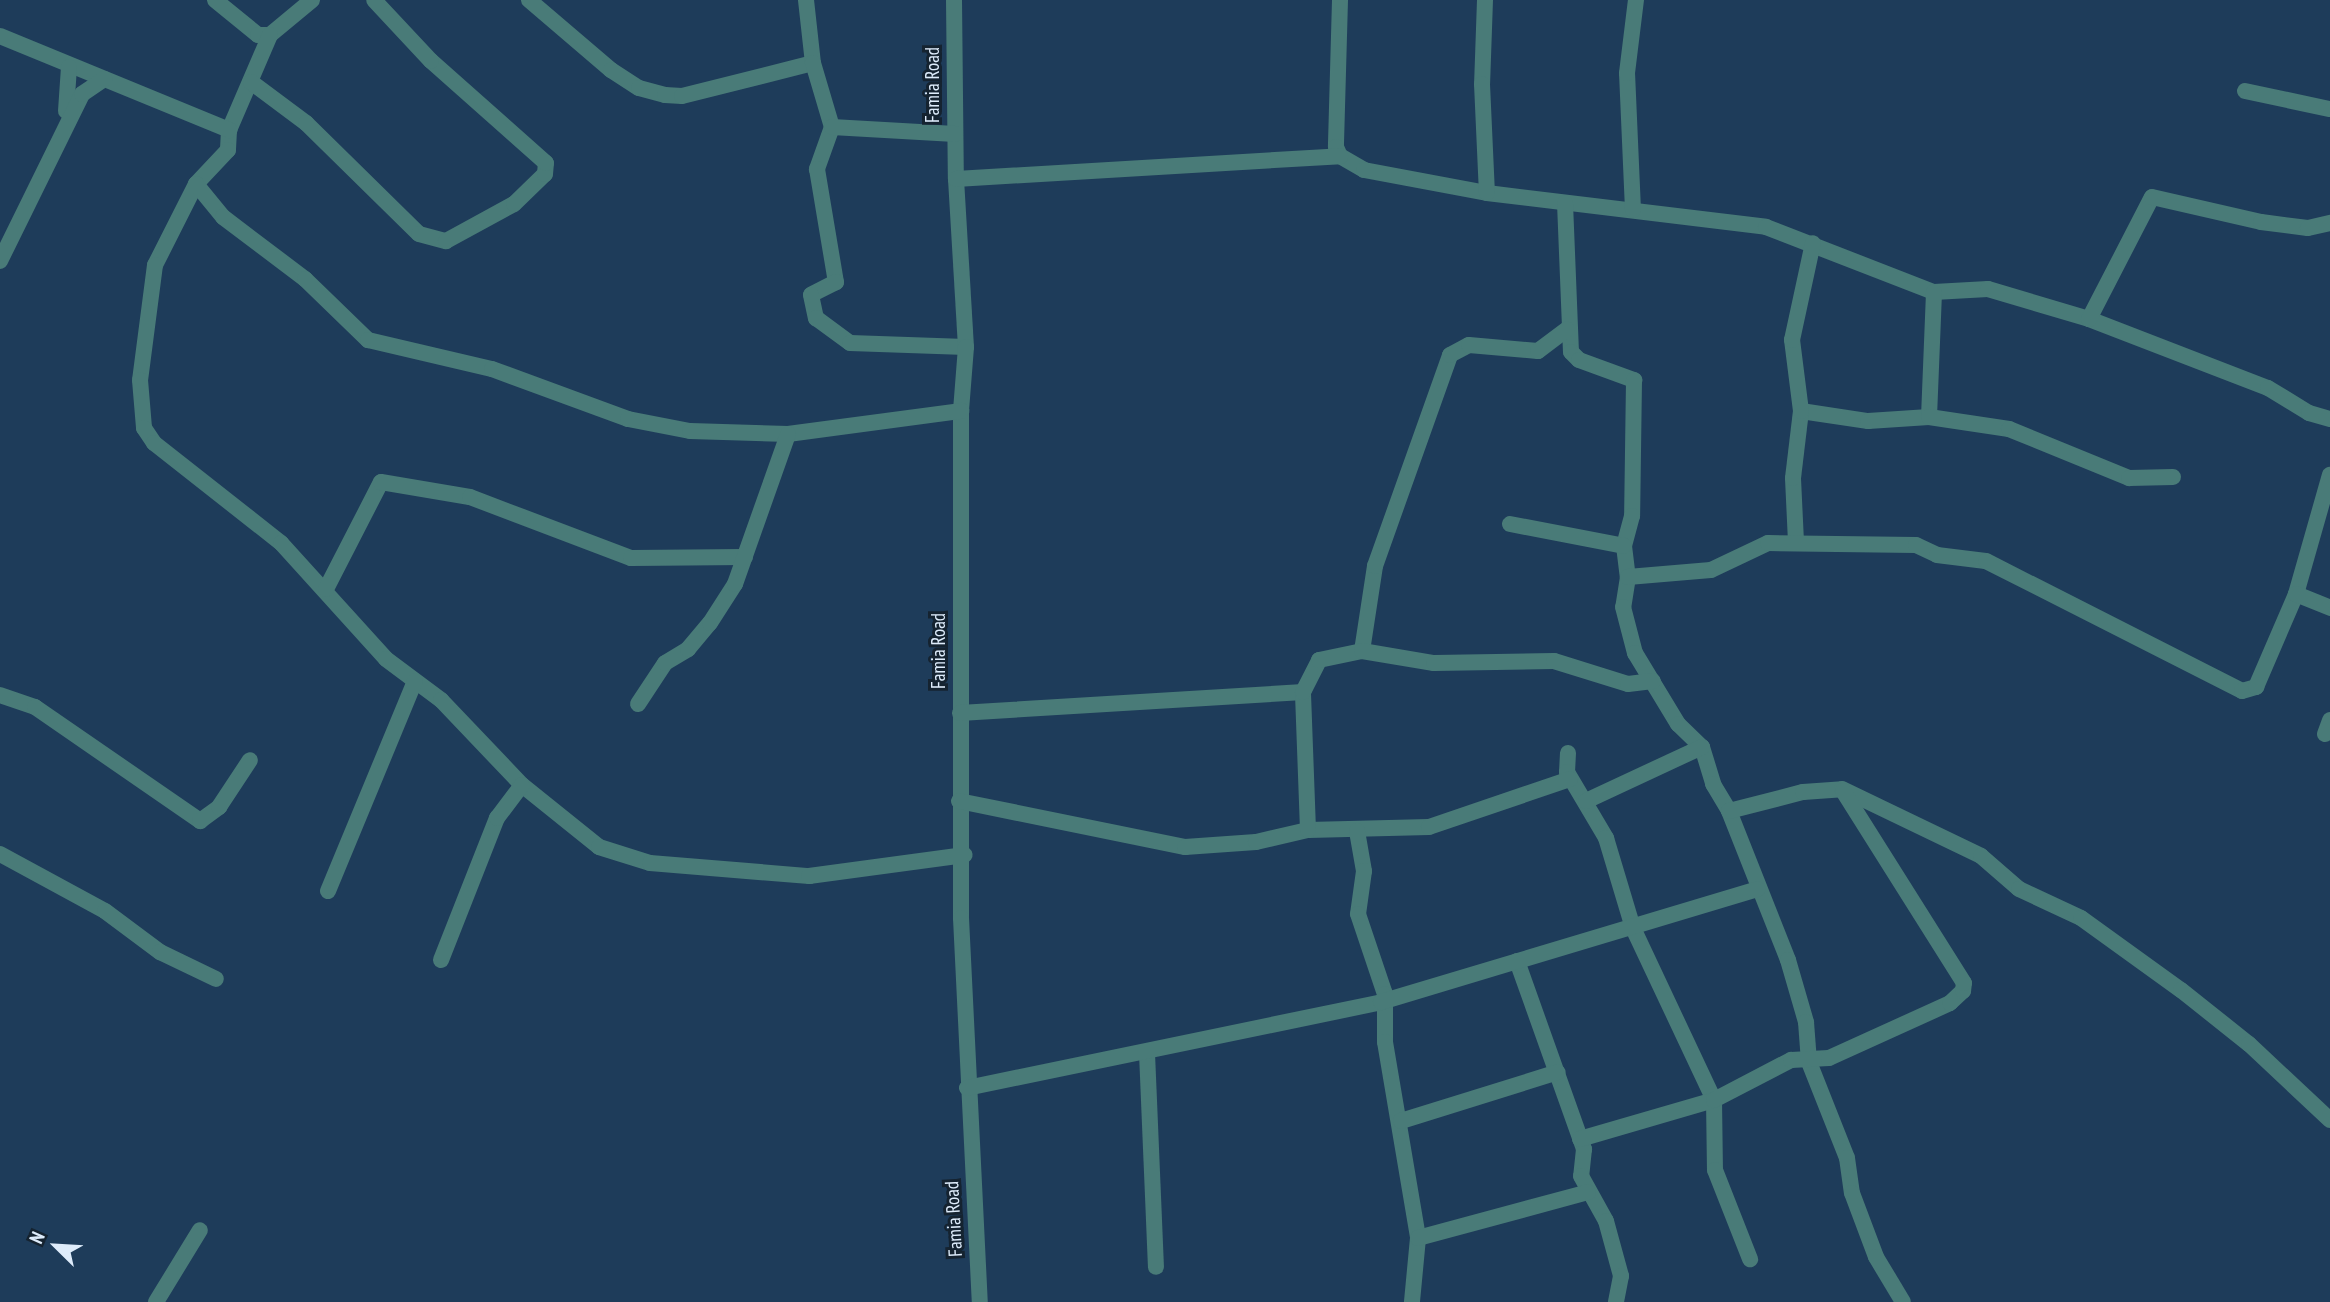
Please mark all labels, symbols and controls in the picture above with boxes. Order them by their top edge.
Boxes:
street label: Famia Road [922,47,944,123]
street label: Famia Road [928,613,950,689]
street label: Famia Road [941,1180,967,1258]
north arrow [21,1211,91,1281]
text: N [24,1228,50,1247]

